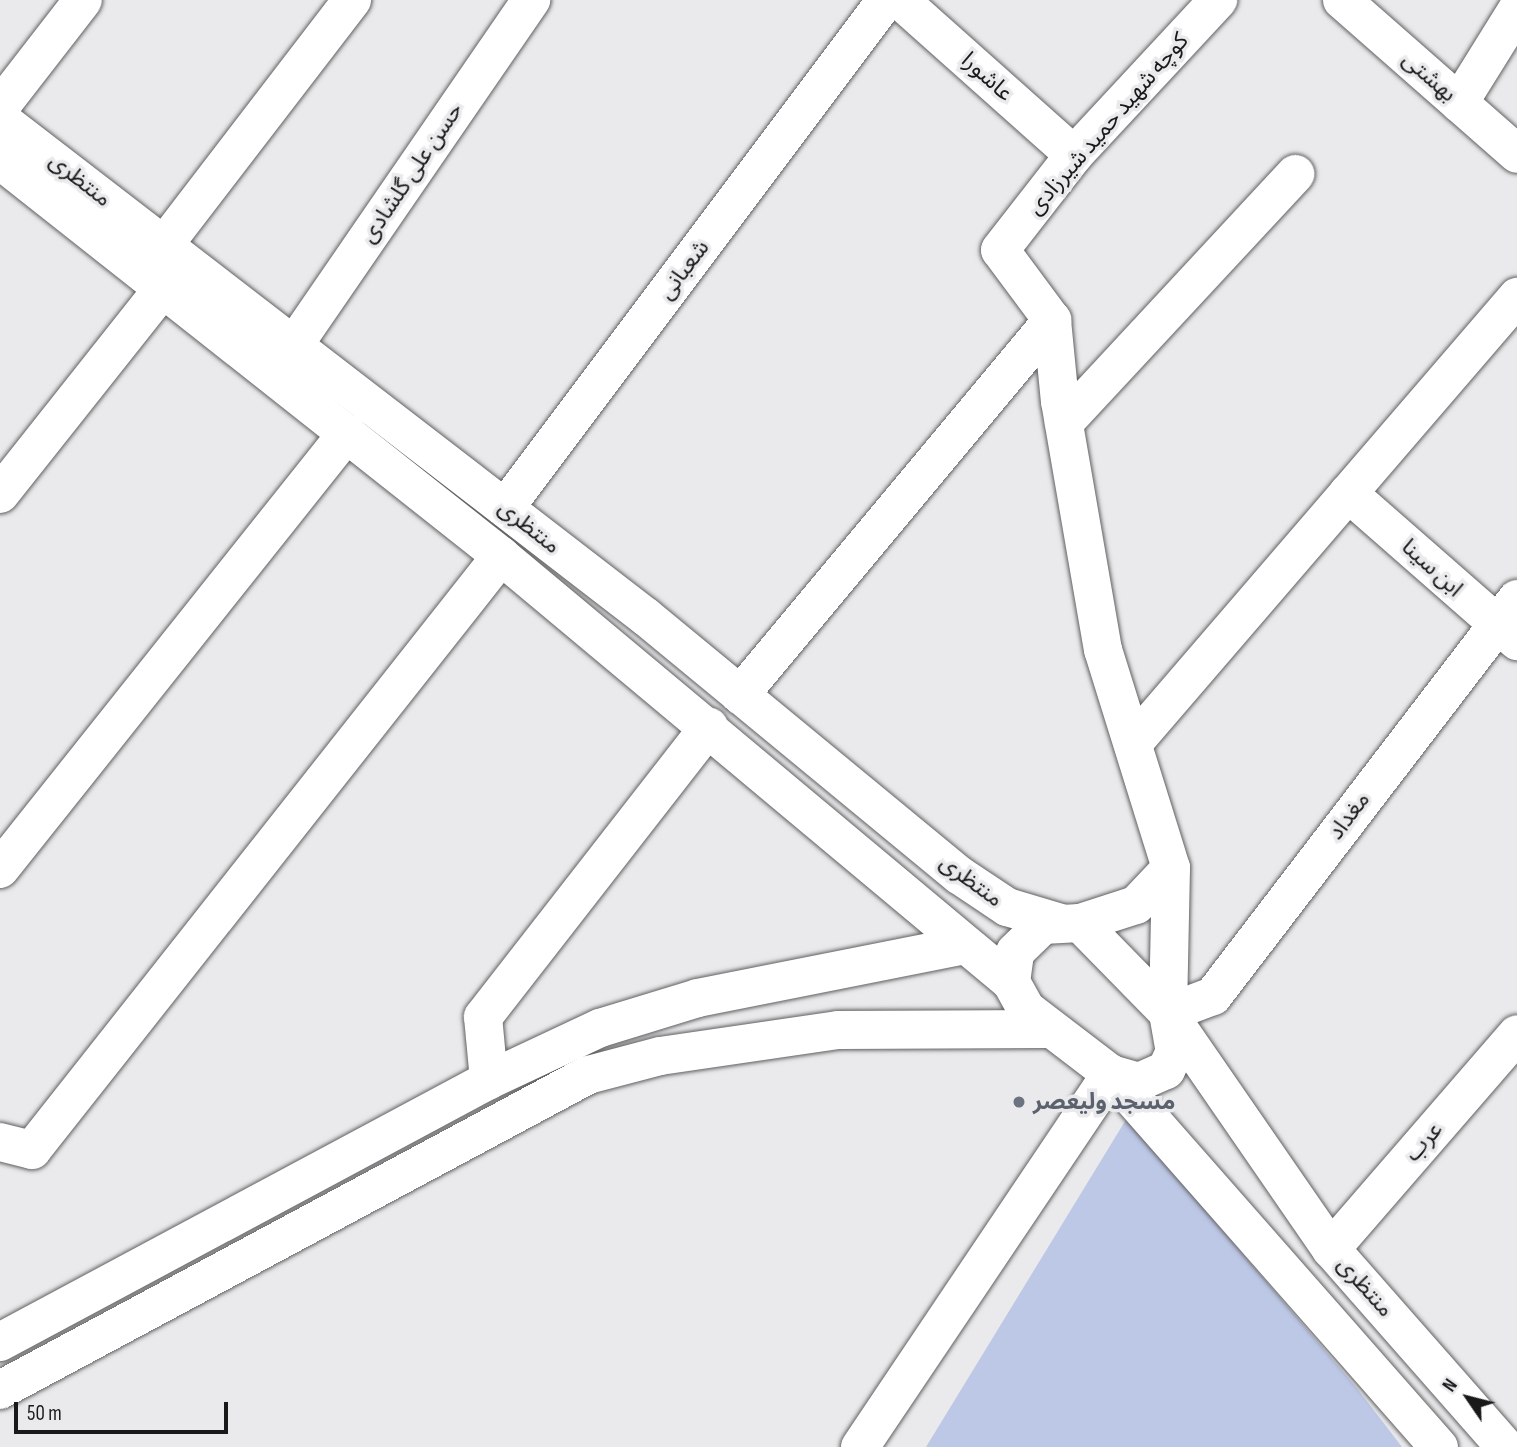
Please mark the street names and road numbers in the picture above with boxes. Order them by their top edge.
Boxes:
street label: کوچه شهید حمید شیرزادی [1022,28,1194,220]
street label: بهشتی [1396,46,1462,108]
street label: عاشورا [955,47,1019,107]
street label: حسن علی گلشادی [355,97,469,249]
street label: منتظری [43,147,117,213]
street label: شعبانی [653,235,715,305]
street label: منتظری [492,494,566,560]
street label: ابن سینا [1396,533,1468,603]
street label: مغداد [1322,787,1376,845]
street label: منتظری [934,849,1008,913]
street label: عرب [1399,1117,1449,1167]
street label: منتظری [1331,1251,1399,1323]

